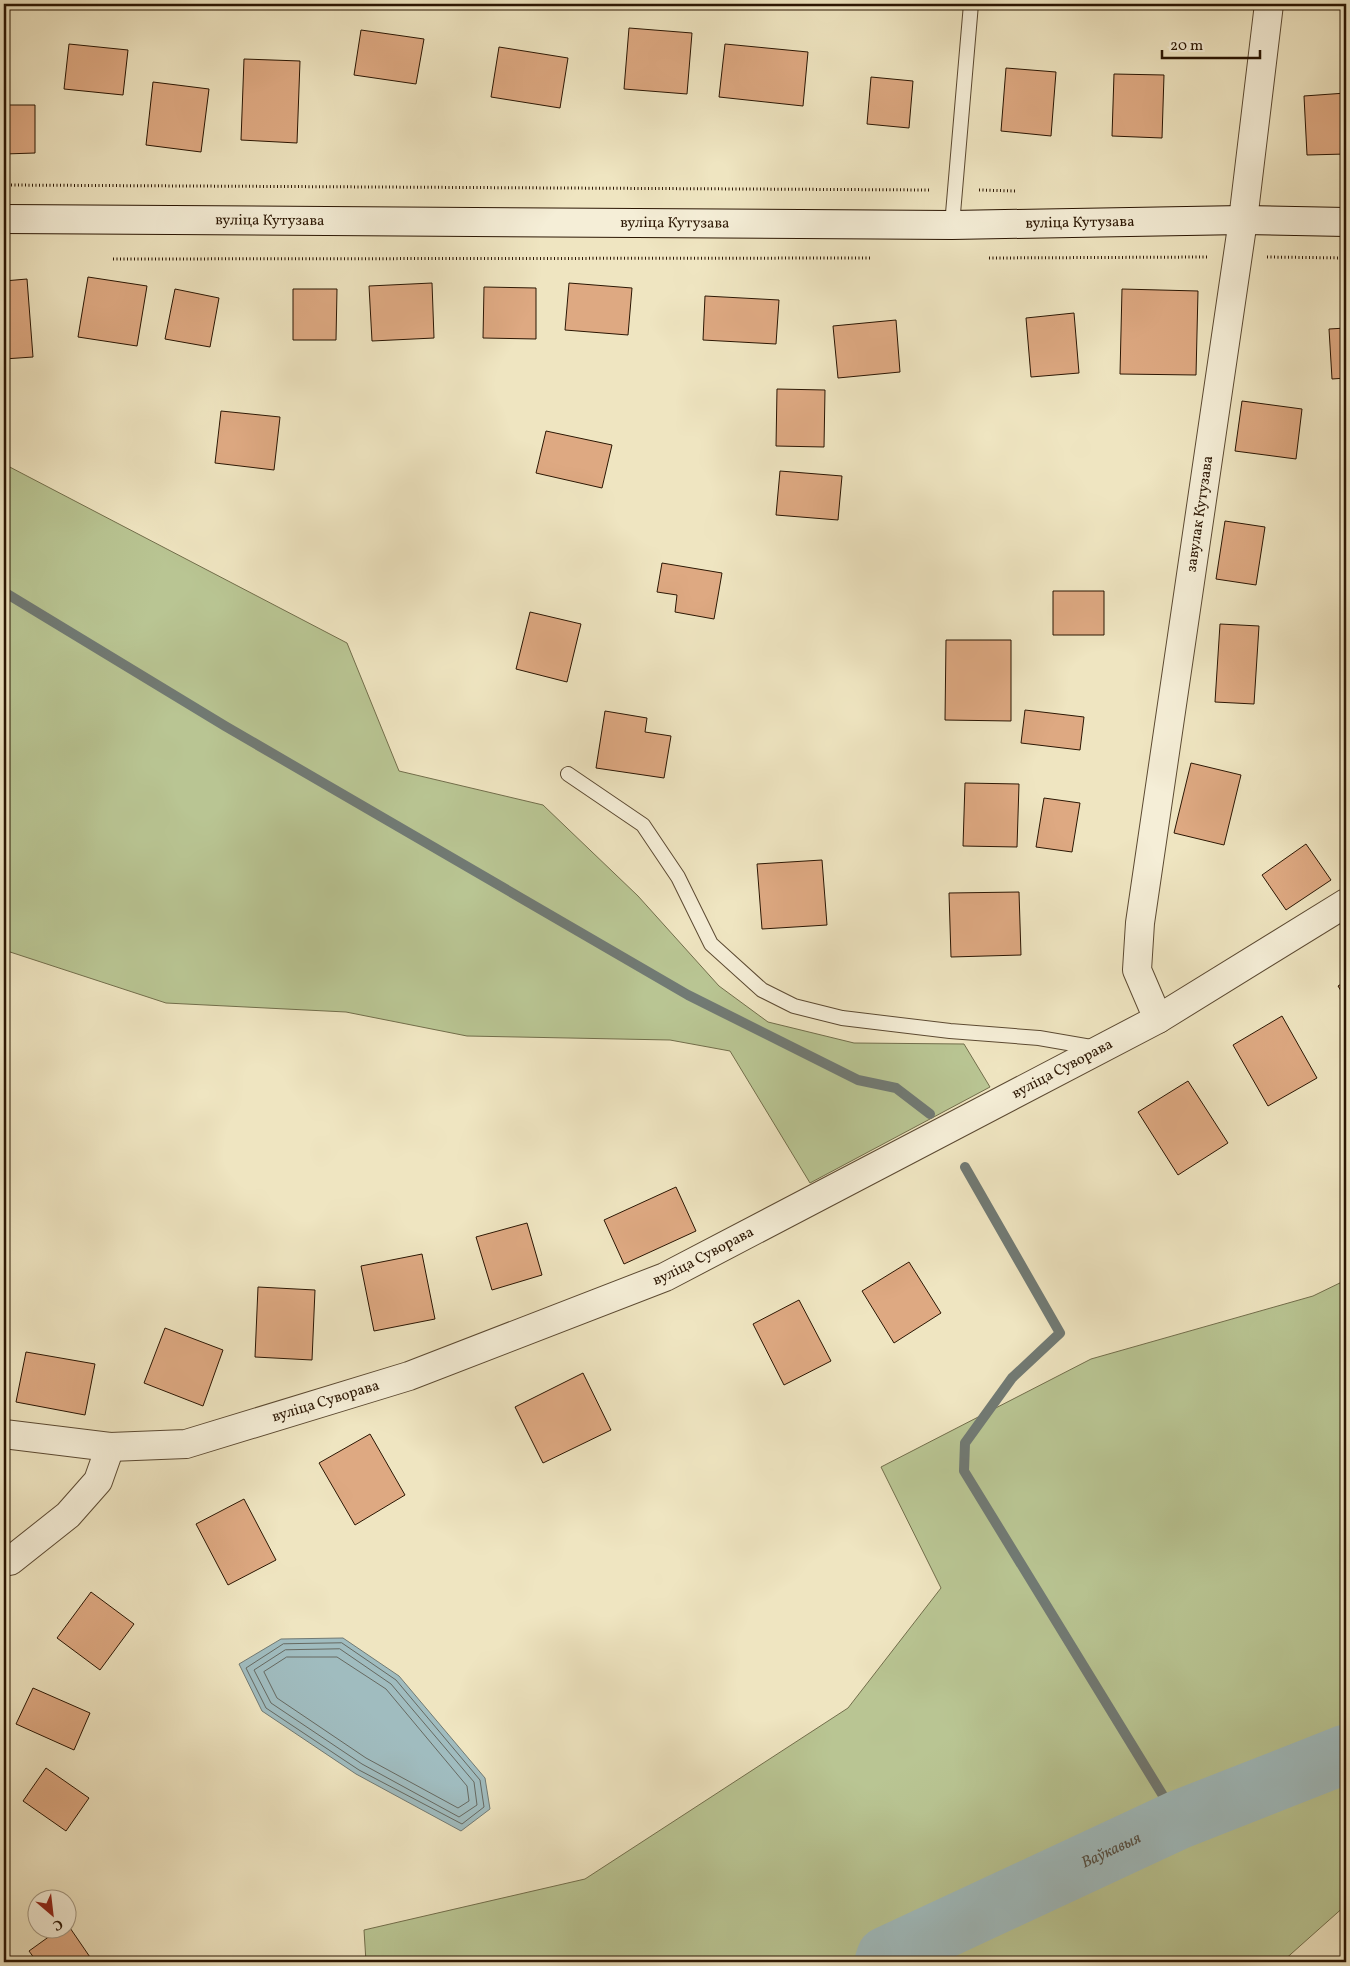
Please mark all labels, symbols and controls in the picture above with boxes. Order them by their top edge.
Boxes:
scale bar [1162,28,1260,60]
text: 20 m [1170,36,1203,57]
street label: вуліца Кутузава [215,210,325,232]
street label: вуліца Кутузава [1025,211,1135,234]
street label: вуліца Кутузава [620,212,730,234]
street label: завулак Кутузава [1181,454,1219,573]
street label: вуліца Суворава [1008,1034,1117,1104]
street label: вуліца Суворава [650,1222,758,1291]
street label: вуліца Суворава [269,1375,382,1428]
water label: Ваўкавыя [1078,1828,1145,1874]
north arrow [28,1888,78,1938]
text: С [49,1914,66,1935]

